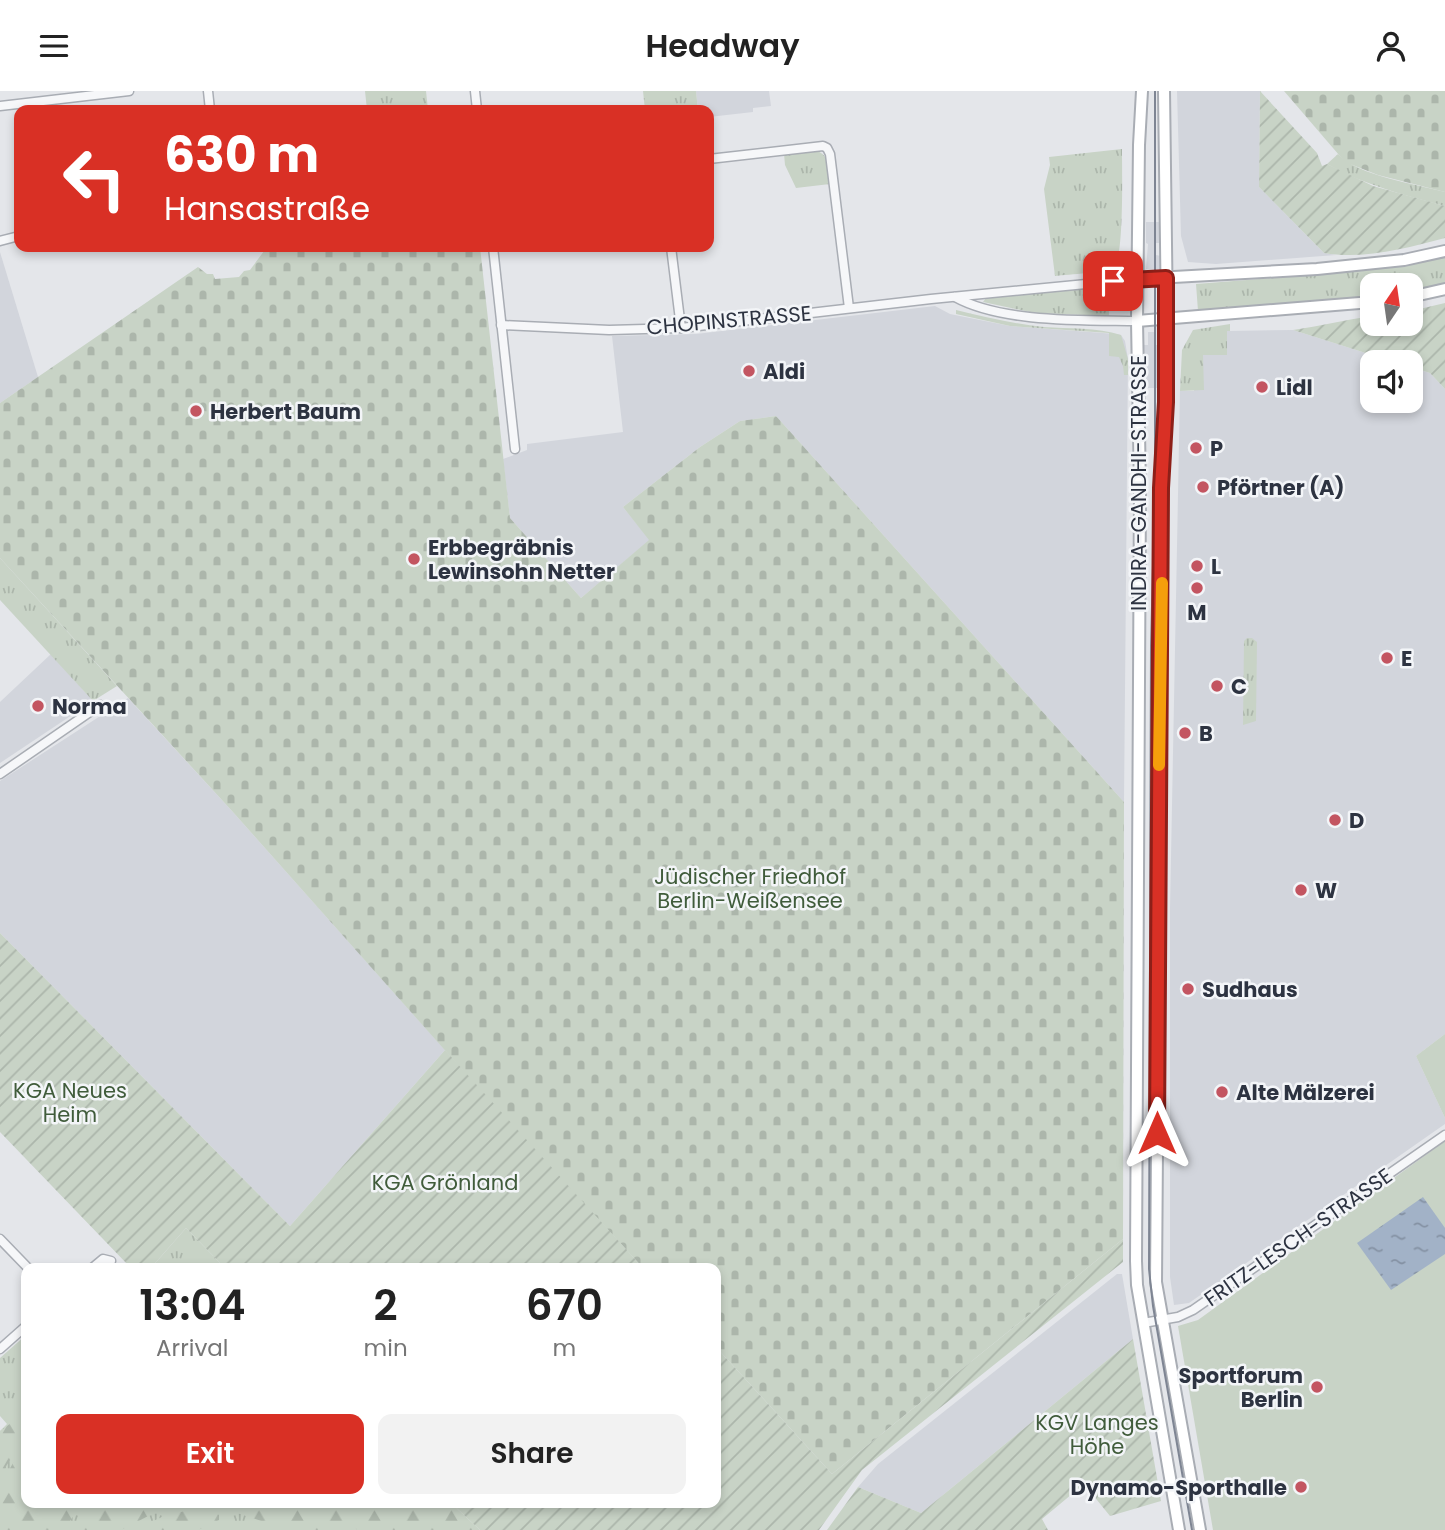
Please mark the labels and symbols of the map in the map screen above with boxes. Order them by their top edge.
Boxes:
pin [1083,251,1143,311]
north arrow [1360,273,1423,336]
street label: CHOPINSTRASSE [645,298,813,342]
street label: INDIRA-GANDHI-STRASSE [1124,355,1153,611]
place label: Aldi [763,357,805,386]
marker: Aldi [741,363,757,379]
place label: Lidl [1276,373,1313,402]
marker: Lidl [1254,379,1270,395]
place label: Herbert Baum [210,397,361,426]
marker: Herbert Baum [188,403,204,419]
place label: P [1210,434,1223,463]
marker: P [1188,440,1204,456]
place label: Pförtner (A) [1217,473,1345,502]
marker: Pförtner (A) [1195,479,1211,495]
place label: Erbbegräbnis Lewinsohn Netter [428,533,615,586]
marker: Erbbegräbnis Lewinsohn Netter [406,551,422,567]
place label: L [1211,552,1221,581]
marker: L [1189,558,1205,574]
marker: M [1189,580,1205,596]
place label: M [1187,598,1207,627]
place label: E [1401,644,1412,673]
marker: E [1379,650,1395,666]
place label: C [1231,672,1247,701]
marker: C [1209,678,1225,694]
place label: Norma [52,692,127,721]
marker: Norma [30,698,46,714]
place label: B [1199,719,1213,748]
marker: B [1177,725,1193,741]
place label: D [1349,806,1364,835]
marker: D [1327,812,1343,828]
park label: Jüdischer Friedhof Berlin-Weißensee [654,862,846,915]
place label: W [1315,876,1337,905]
marker: W [1293,882,1309,898]
place label: Sudhaus [1202,975,1298,1004]
marker: Sudhaus [1180,981,1196,997]
park label: KGA Neues Heim [13,1076,127,1129]
place label: Alte Mälzerei [1236,1078,1375,1107]
marker: Alte Mälzerei [1214,1084,1230,1100]
position arrow [1120,1096,1194,1170]
street label: FRITZ-LESCH-STRASSE [1198,1161,1398,1313]
park label: KGA Grönland [372,1168,518,1197]
place label: Sportforum Berlin [1179,1361,1303,1414]
marker: Sportforum Berlin [1309,1379,1325,1395]
park label: KGV Langes Höhe [1035,1408,1159,1461]
place label: Dynamo-Sporthalle [1070,1473,1287,1502]
marker: Dynamo-Sporthalle [1293,1479,1309,1495]

